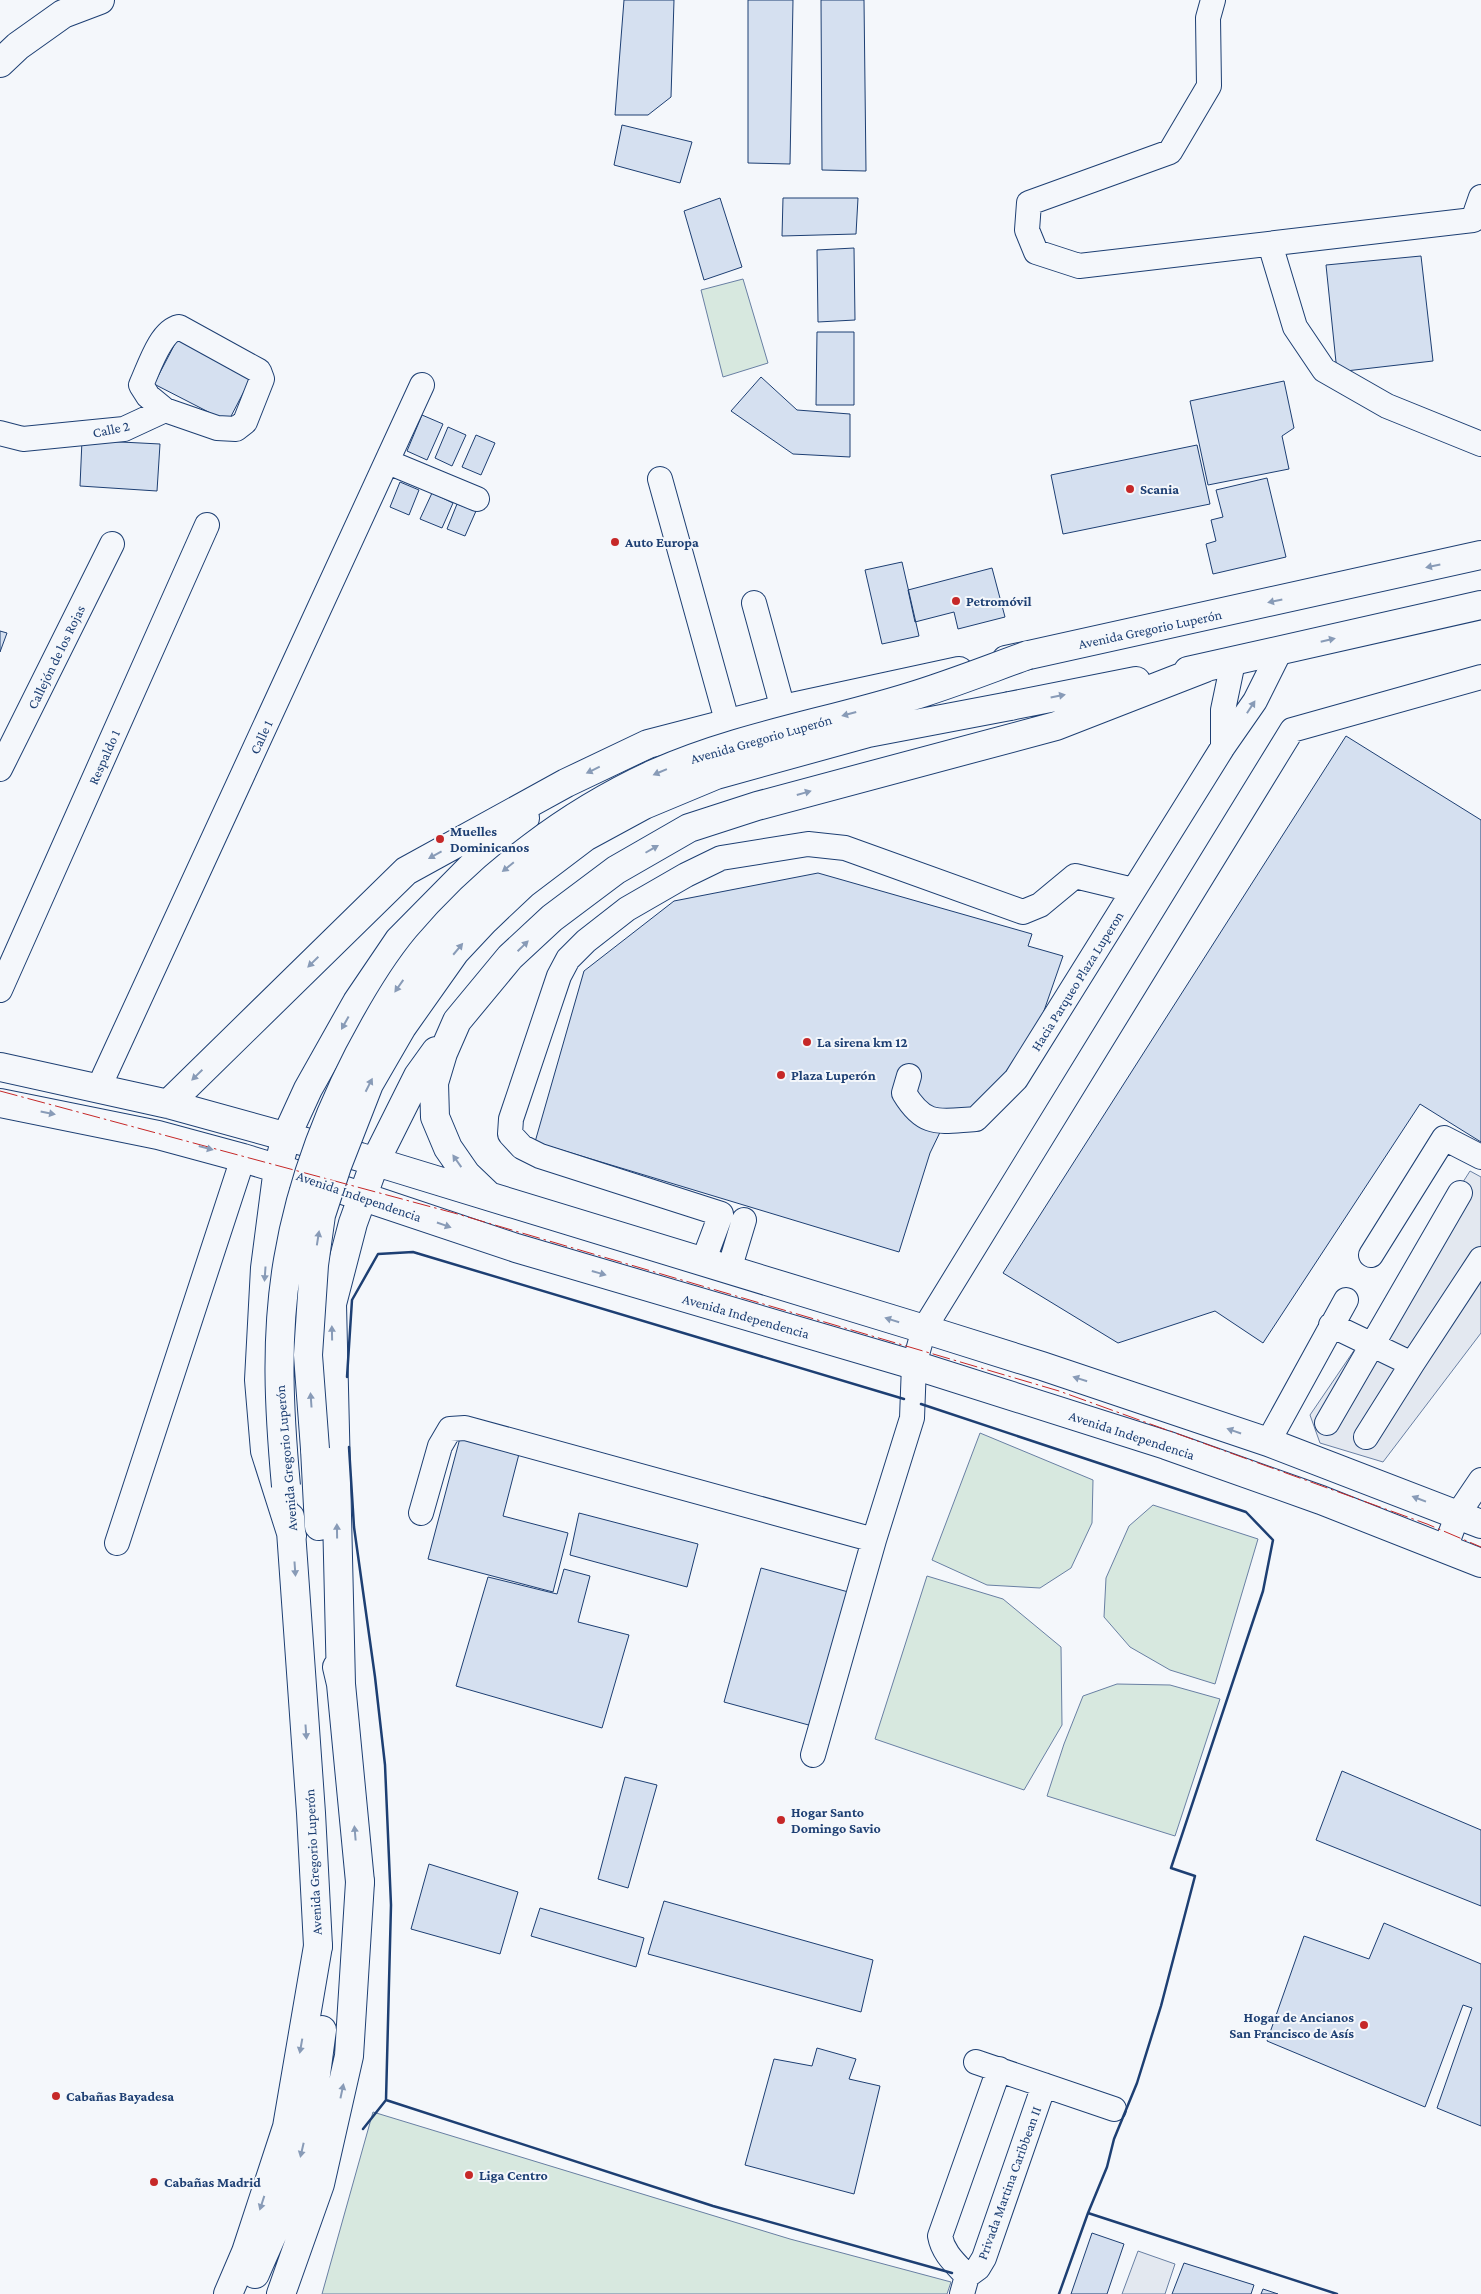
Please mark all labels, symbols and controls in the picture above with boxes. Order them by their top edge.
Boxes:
street label: Calle 2 [91,417,131,441]
place label: Scania [1140,481,1179,497]
marker: Scania [1124,483,1136,495]
place label: Auto Europa [624,534,699,550]
marker: Auto Europa [609,536,621,548]
one-way arrow [1426,562,1441,570]
place label: Petromóvil [966,593,1032,609]
marker: Petromóvil [950,595,962,607]
one-way arrow [1267,597,1282,605]
street label: Callejón de los Rojas [24,602,89,712]
street label: Avenida Gregorio Luperón [1077,606,1224,652]
one-way arrow [1320,636,1335,644]
one-way arrow [1050,692,1065,700]
one-way arrow [1246,701,1256,714]
one-way arrow [841,710,856,718]
street label: Avenida Gregorio Luperón [688,711,834,767]
street label: Calle 1 [246,717,276,756]
street label: Respaldo 1 [85,727,123,787]
one-way arrow [586,766,600,774]
one-way arrow [653,768,667,776]
one-way arrow [797,788,812,796]
place label: Muelles Dominicanos [450,823,529,855]
marker: Muelles Dominicanos [434,833,446,845]
one-way arrow [645,845,660,853]
one-way arrow [428,851,441,860]
one-way arrow [502,861,515,872]
street label: Hacia Parqueo Plaza Luperon [1027,908,1127,1054]
one-way arrow [516,940,528,952]
one-way arrow [453,943,464,956]
one-way arrow [307,956,319,968]
one-way arrow [394,979,404,993]
one-way arrow [340,1017,349,1030]
place label: La sirena km 12 [817,1034,908,1050]
marker: La sirena km 12 [801,1036,813,1048]
place label: Plaza Luperón [791,1067,876,1083]
one-way arrow [191,1069,203,1081]
marker: Plaza Luperón [775,1069,787,1081]
one-way arrow [365,1078,373,1092]
one-way arrow [40,1109,56,1117]
one-way arrow [199,1145,214,1153]
one-way arrow [452,1154,462,1168]
street label: Avenida Independencia [294,1167,424,1225]
one-way arrow [437,1221,452,1229]
one-way arrow [314,1230,322,1246]
one-way arrow [260,1267,268,1283]
one-way arrow [592,1269,607,1277]
street label: Avenida Independencia [681,1290,812,1342]
one-way arrow [884,1315,899,1323]
one-way arrow [328,1325,336,1341]
one-way arrow [1073,1374,1088,1382]
street label: Avenida Gregorio Luperón [272,1384,300,1532]
one-way arrow [307,1392,315,1408]
street label: Avenida Independencia [1067,1407,1197,1463]
one-way arrow [1227,1426,1242,1434]
one-way arrow [1412,1495,1427,1502]
one-way arrow [333,1522,341,1538]
one-way arrow [291,1562,299,1578]
one-way arrow [302,1724,310,1740]
street label: Avenida Gregorio Luperón [301,1788,325,1935]
place label: Hogar Santo Domingo Savio [791,1804,881,1836]
marker: Hogar Santo Domingo Savio [775,1814,787,1826]
one-way arrow [351,1825,359,1841]
place label: Hogar de Ancianos San Francisco de Asís [1229,2009,1354,2041]
marker: Hogar de Ancianos San Francisco de Asís [1358,2019,1370,2031]
one-way arrow [296,2038,304,2054]
one-way arrow [338,2083,346,2098]
place label: Cabañas Bayadesa [66,2088,174,2104]
marker: Cabañas Bayadesa [50,2090,62,2102]
street label: Privada Martina Caribbean II [974,2104,1044,2262]
one-way arrow [298,2143,306,2158]
place label: Liga Centro [479,2167,548,2183]
marker: Liga Centro [463,2169,475,2181]
place label: Cabañas Madrid [164,2174,261,2190]
marker: Cabañas Madrid [148,2176,160,2188]
one-way arrow [258,2196,266,2211]

